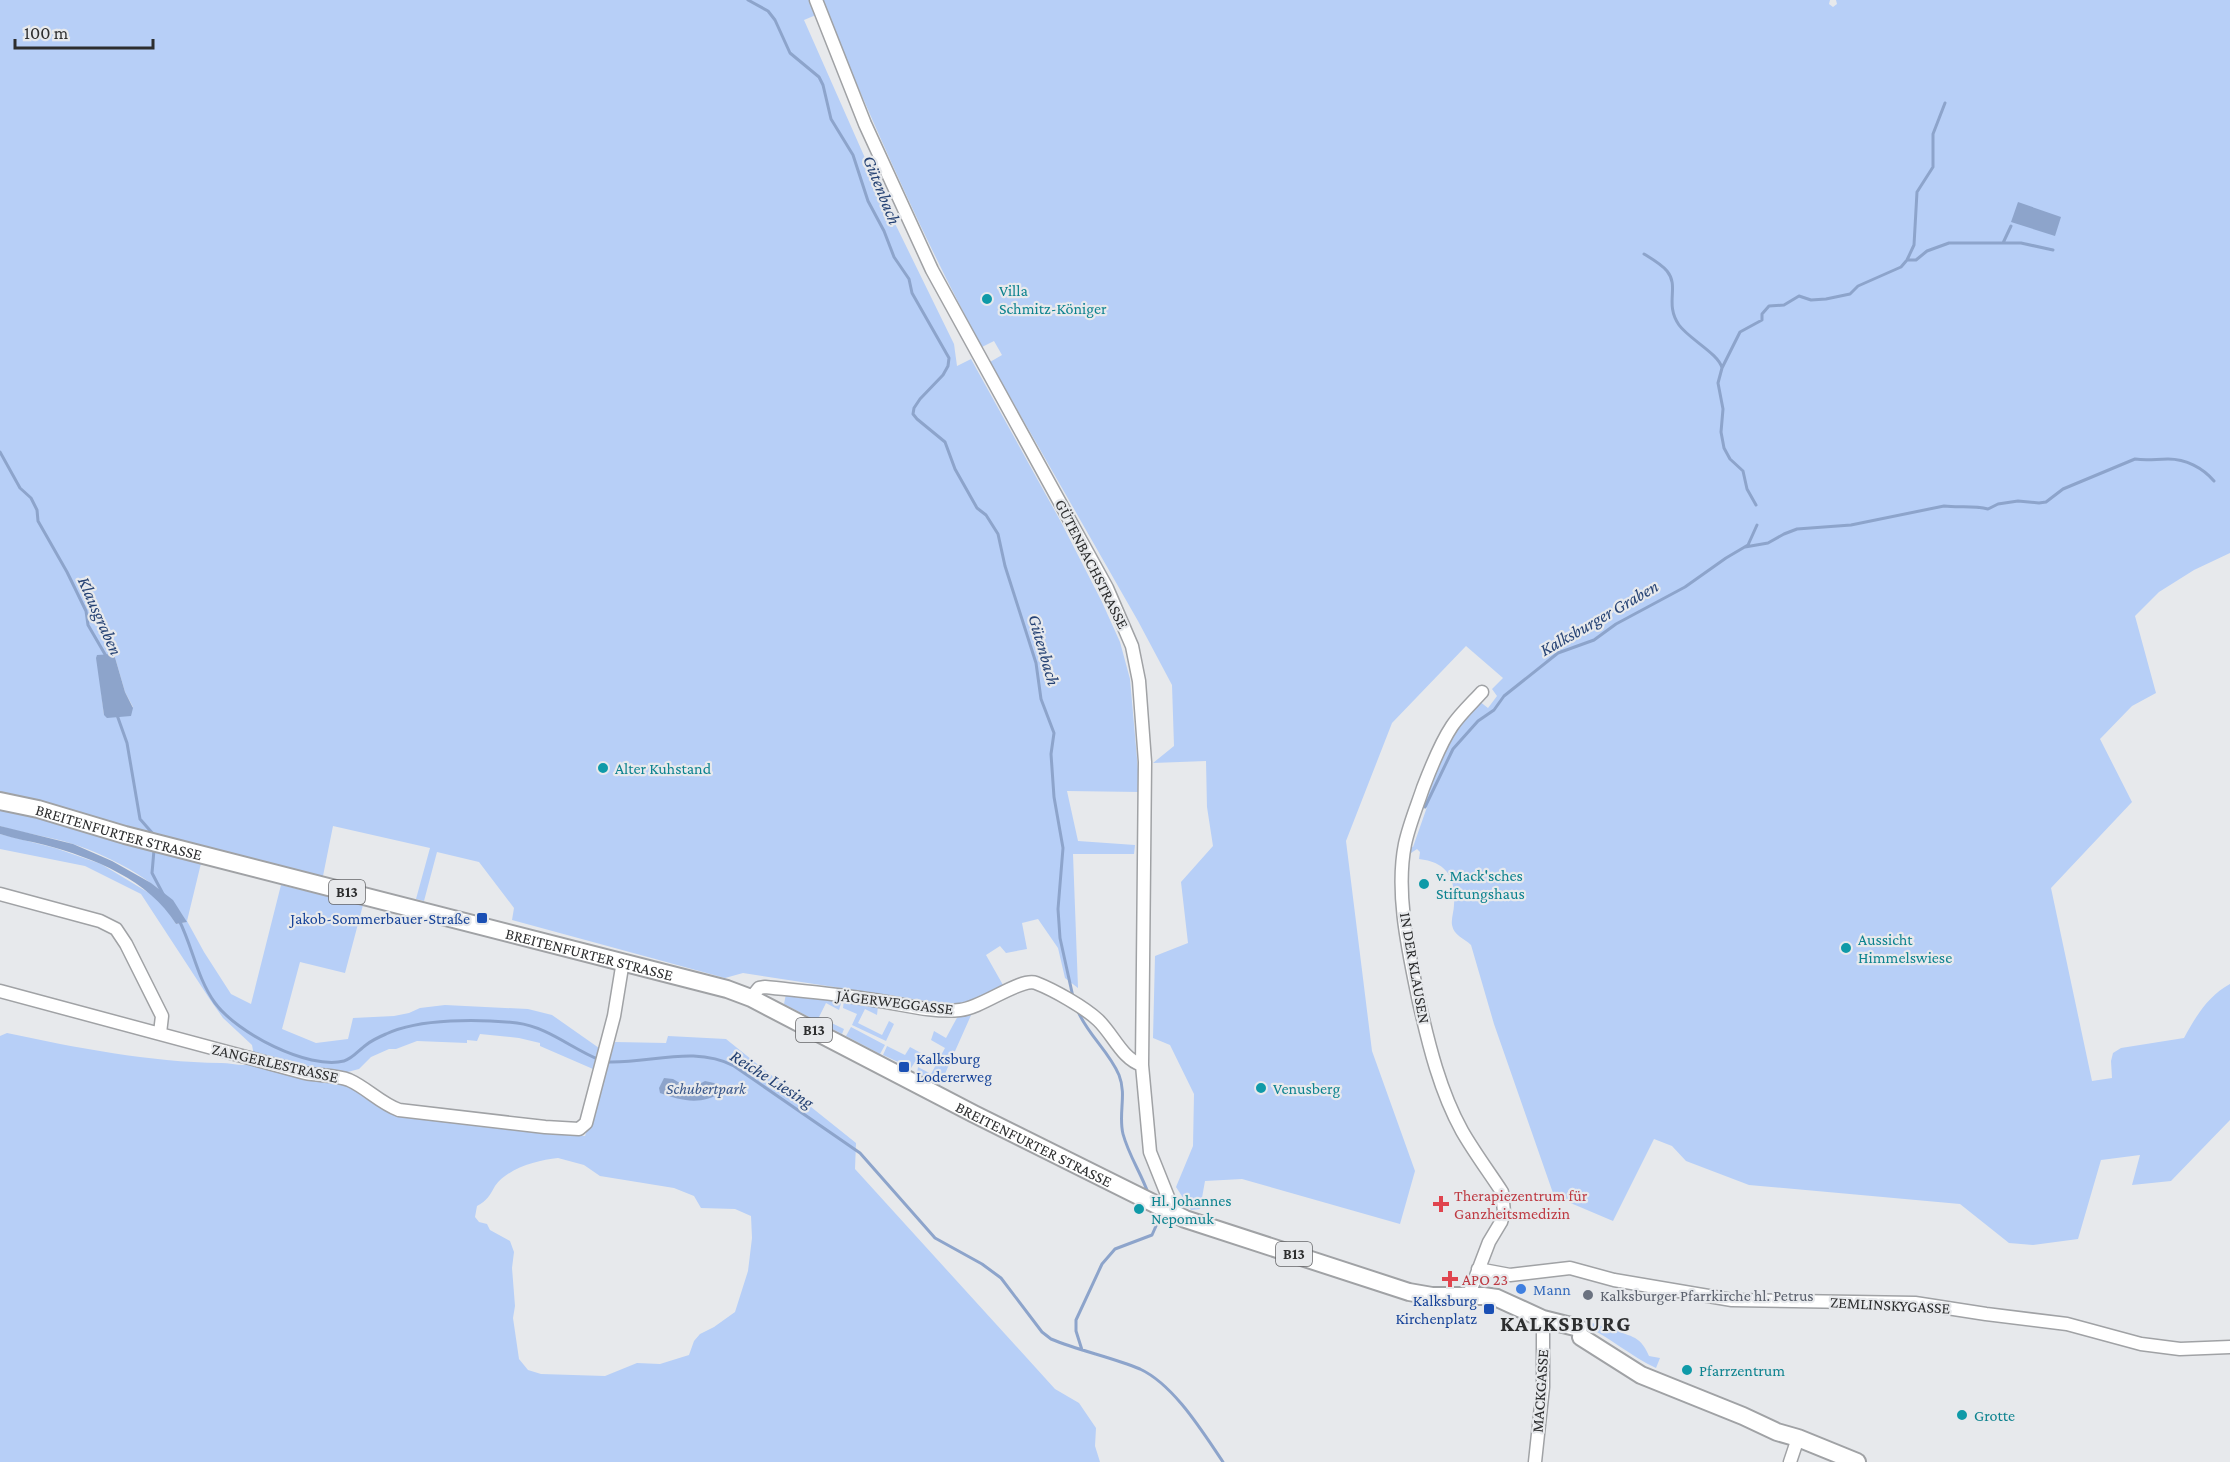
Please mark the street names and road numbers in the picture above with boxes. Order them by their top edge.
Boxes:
street label: GÜTENBACHSTRASSE [1052,496,1132,632]
street label: BREITENFURTER STRASSE [34,800,204,863]
road number: B13 [329,880,365,904]
street label: IN DER KLAUSEN [1397,911,1433,1025]
street label: BREITENFURTER STRASSE [504,924,675,983]
street label: JÄGERWEGGASSE [834,986,955,1019]
road number: B13 [796,1018,832,1042]
street label: ZANGERLESTRASSE [210,1040,340,1086]
street label: BREITENFURTER STRASSE [953,1098,1115,1190]
road number: B13 [1276,1242,1312,1266]
street label: ZEMLINSKYGASSE [1829,1293,1951,1317]
street label: MACKGASSE [1529,1348,1551,1433]

